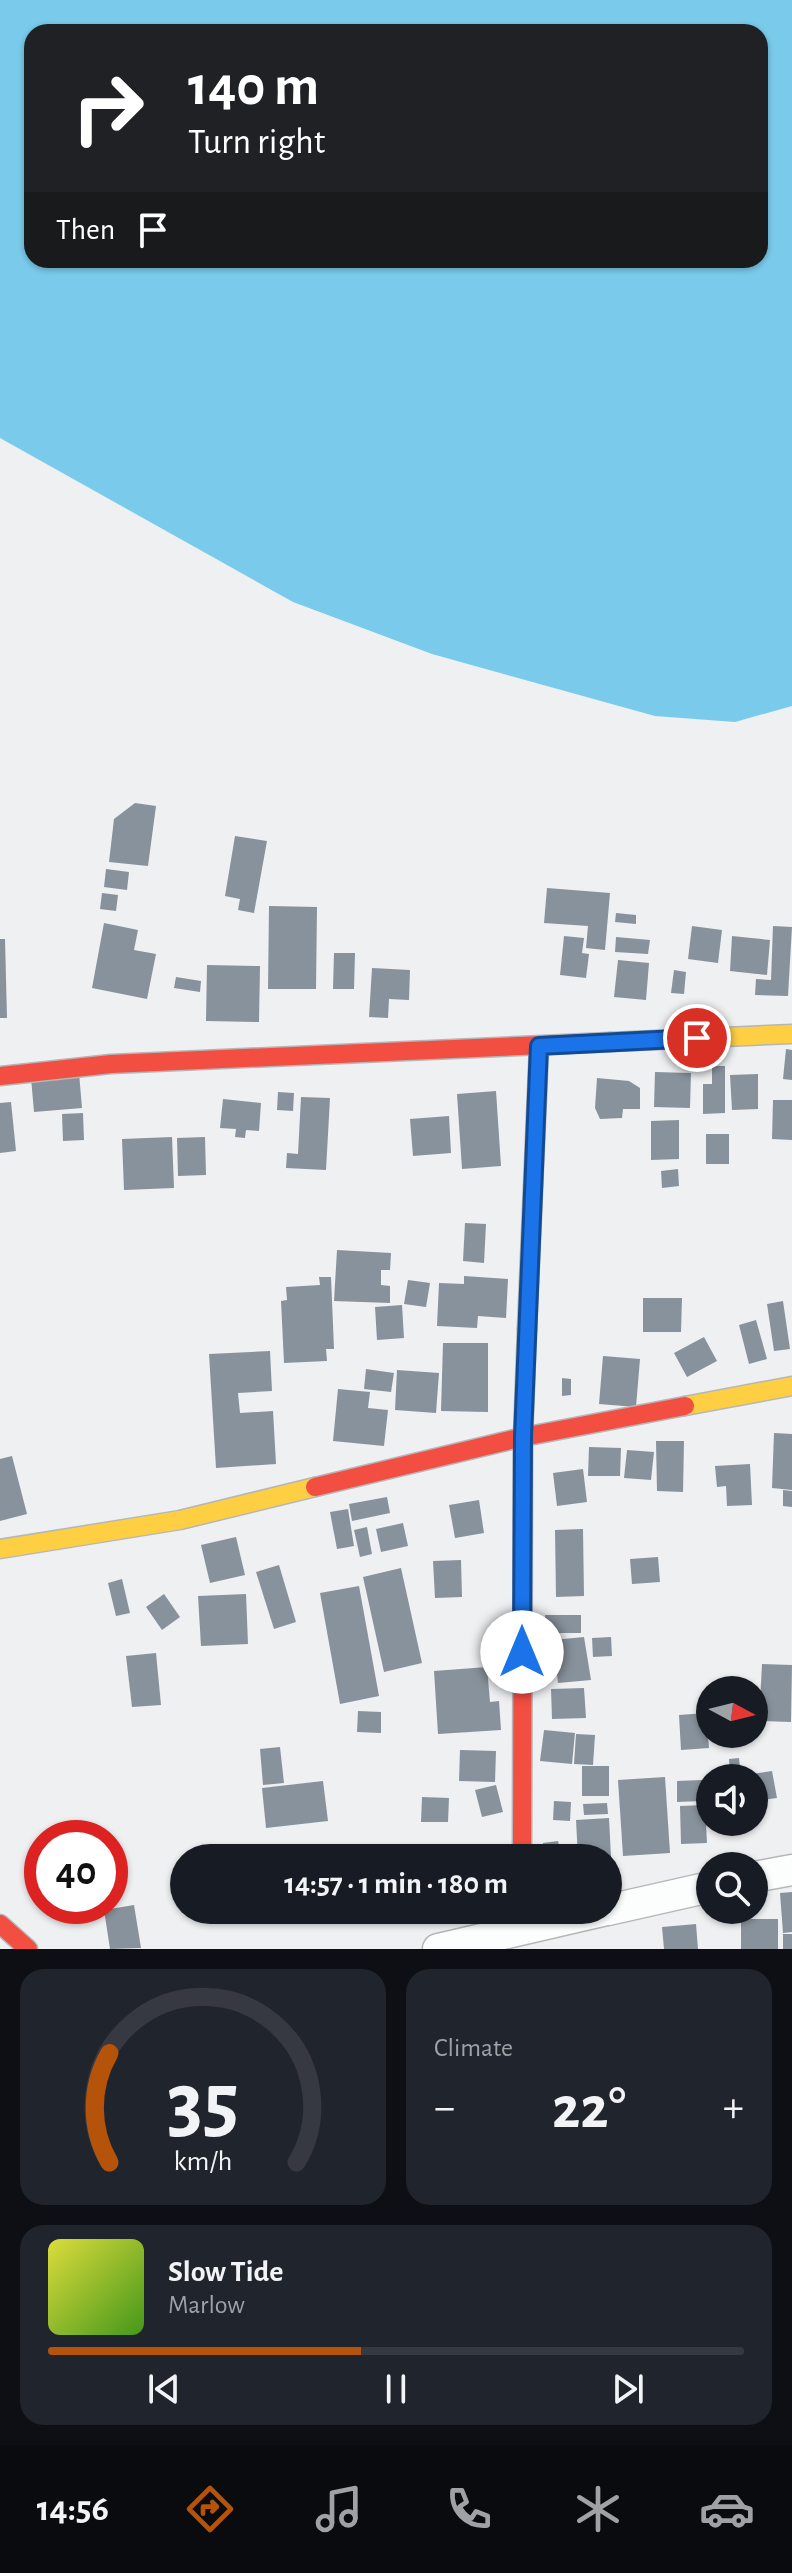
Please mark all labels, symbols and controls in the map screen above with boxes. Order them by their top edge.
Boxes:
icon: right [56,56,160,160]
text: 140 m [188,59,319,115]
text: Turn right [188,124,325,160]
icon: arrive [131,208,175,252]
text: Then [56,215,115,245]
pin [663,1004,731,1072]
icon: arrive [675,1016,719,1060]
position arrow [480,1610,564,1694]
north arrow [696,1676,768,1748]
map controls [696,1676,768,1924]
button: sound [696,1764,768,1836]
speed limit sign: 40 [24,1820,128,1924]
button: search [696,1852,768,1924]
text: 14:57 · 1 min · 180 m [284,1869,508,1899]
text: Climate [434,2035,513,2061]
text: 35 [167,2062,239,2146]
text: 22° [552,2079,626,2139]
text: − [434,2086,455,2130]
text: + [723,2086,744,2130]
text: km/h [174,2147,232,2176]
text: Slow Tide [168,2257,283,2287]
text: Marlow [168,2292,245,2318]
icon: previous [142,2367,186,2411]
icon: pause [374,2367,418,2411]
icon: next [606,2367,650,2411]
icon: directions [182,2481,238,2537]
icon: music [311,2481,367,2537]
icon: phone [441,2481,497,2537]
icon: climate [570,2481,626,2537]
icon: car [699,2481,755,2537]
text: 14:56 [37,2491,109,2527]

